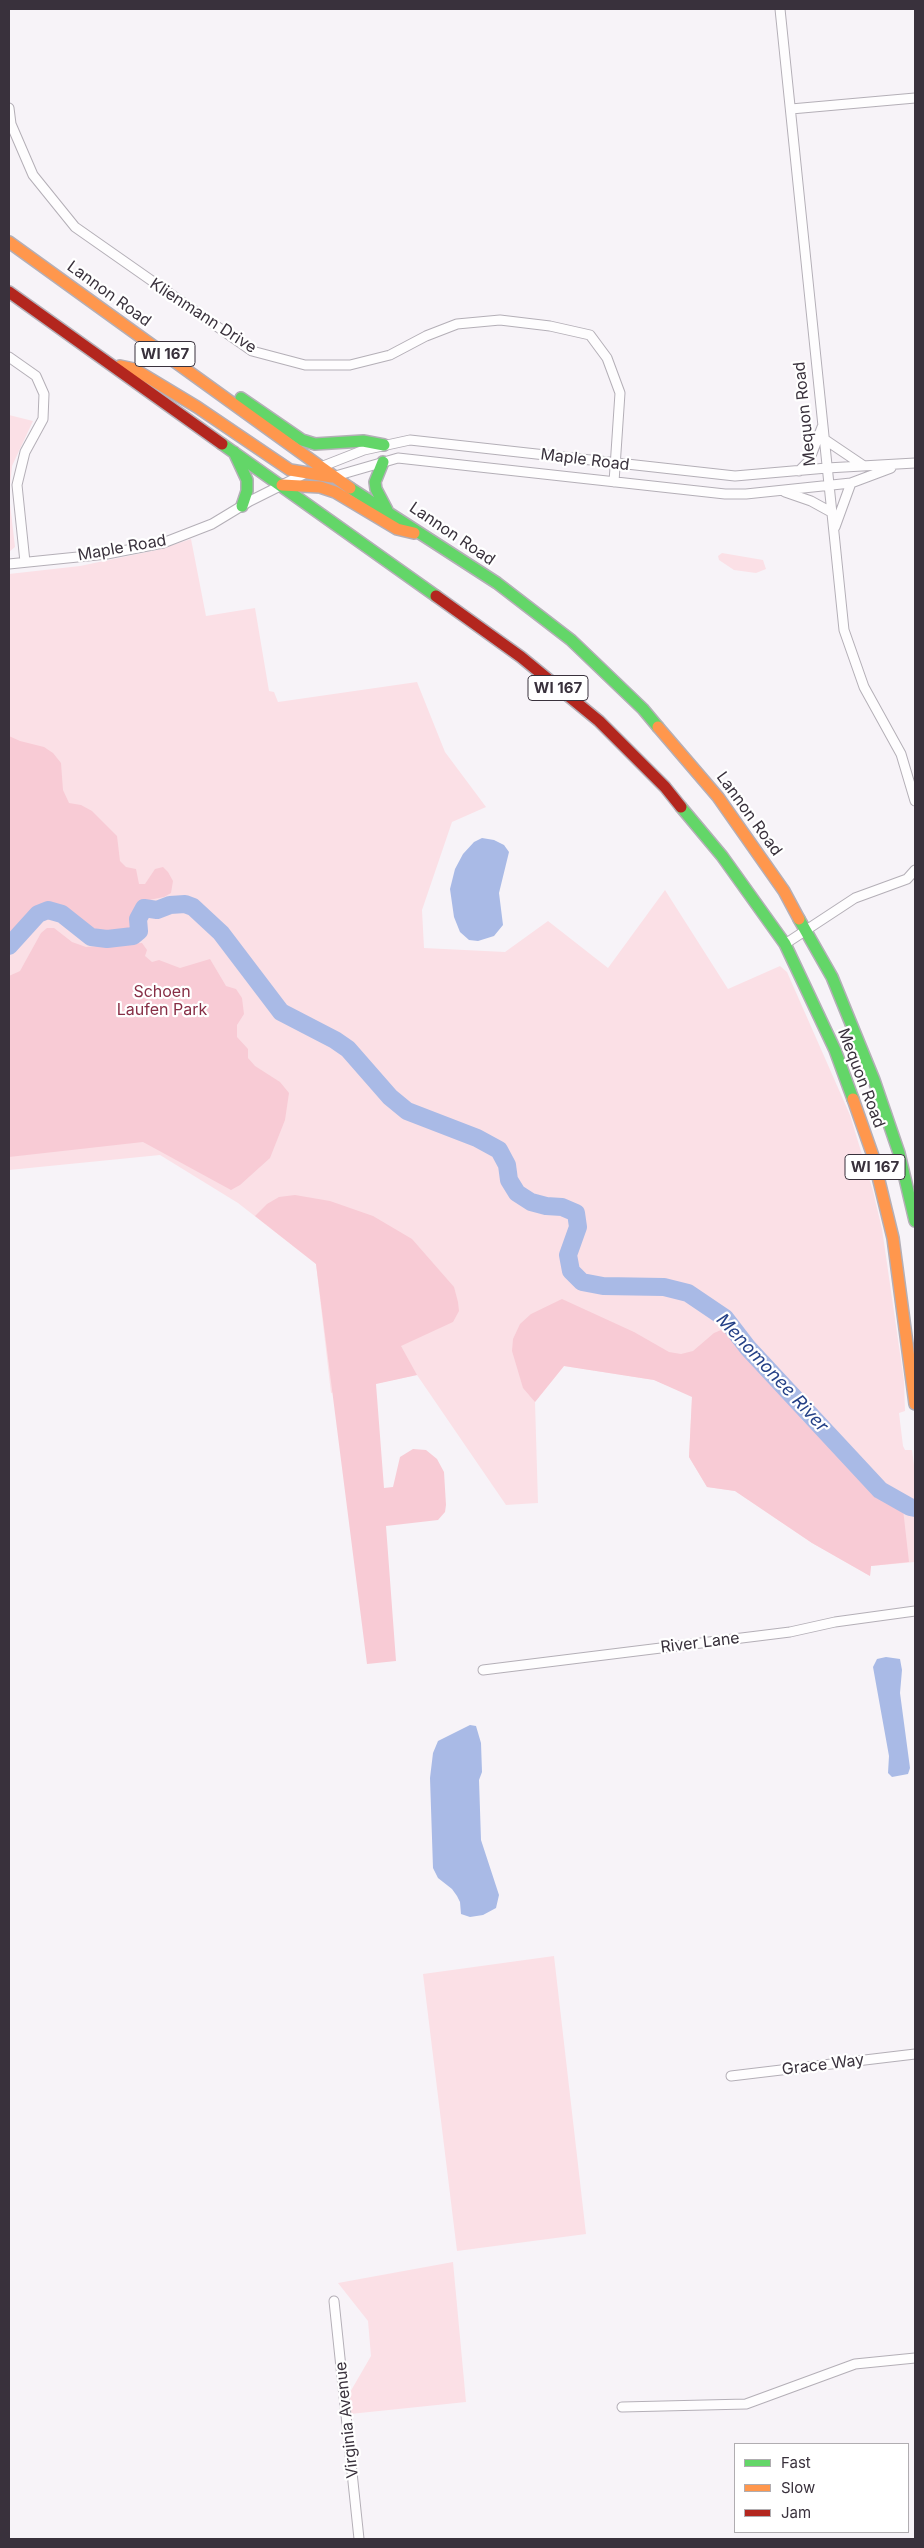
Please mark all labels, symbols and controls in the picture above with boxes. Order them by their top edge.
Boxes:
street label: Lannon Road [63,257,155,331]
street label: Klienmann Drive [146,274,260,358]
road number: WI 167 [135,342,195,366]
street label: Mequon Road [790,361,820,467]
street label: Maple Road [539,445,631,475]
street label: Lannon Road [406,498,498,570]
street label: Maple Road [76,531,168,565]
road number: WI 167 [528,676,588,700]
street label: Lannon Road [712,768,786,860]
park label: Schoen Laufen Park [117,982,207,1020]
street label: Mequon Road [833,1025,889,1131]
road number: WI 167 [845,1154,905,1180]
water label: Menomonee River [712,1309,832,1437]
street label: River Lane [659,1629,741,1657]
street label: Grace Way [781,2050,865,2080]
street label: Virginia Avenue [331,2361,363,2479]
legend [734,2443,909,2533]
text: Fast [781,2453,811,2472]
text: Slow [781,2478,815,2497]
text: Jam [781,2503,811,2522]

